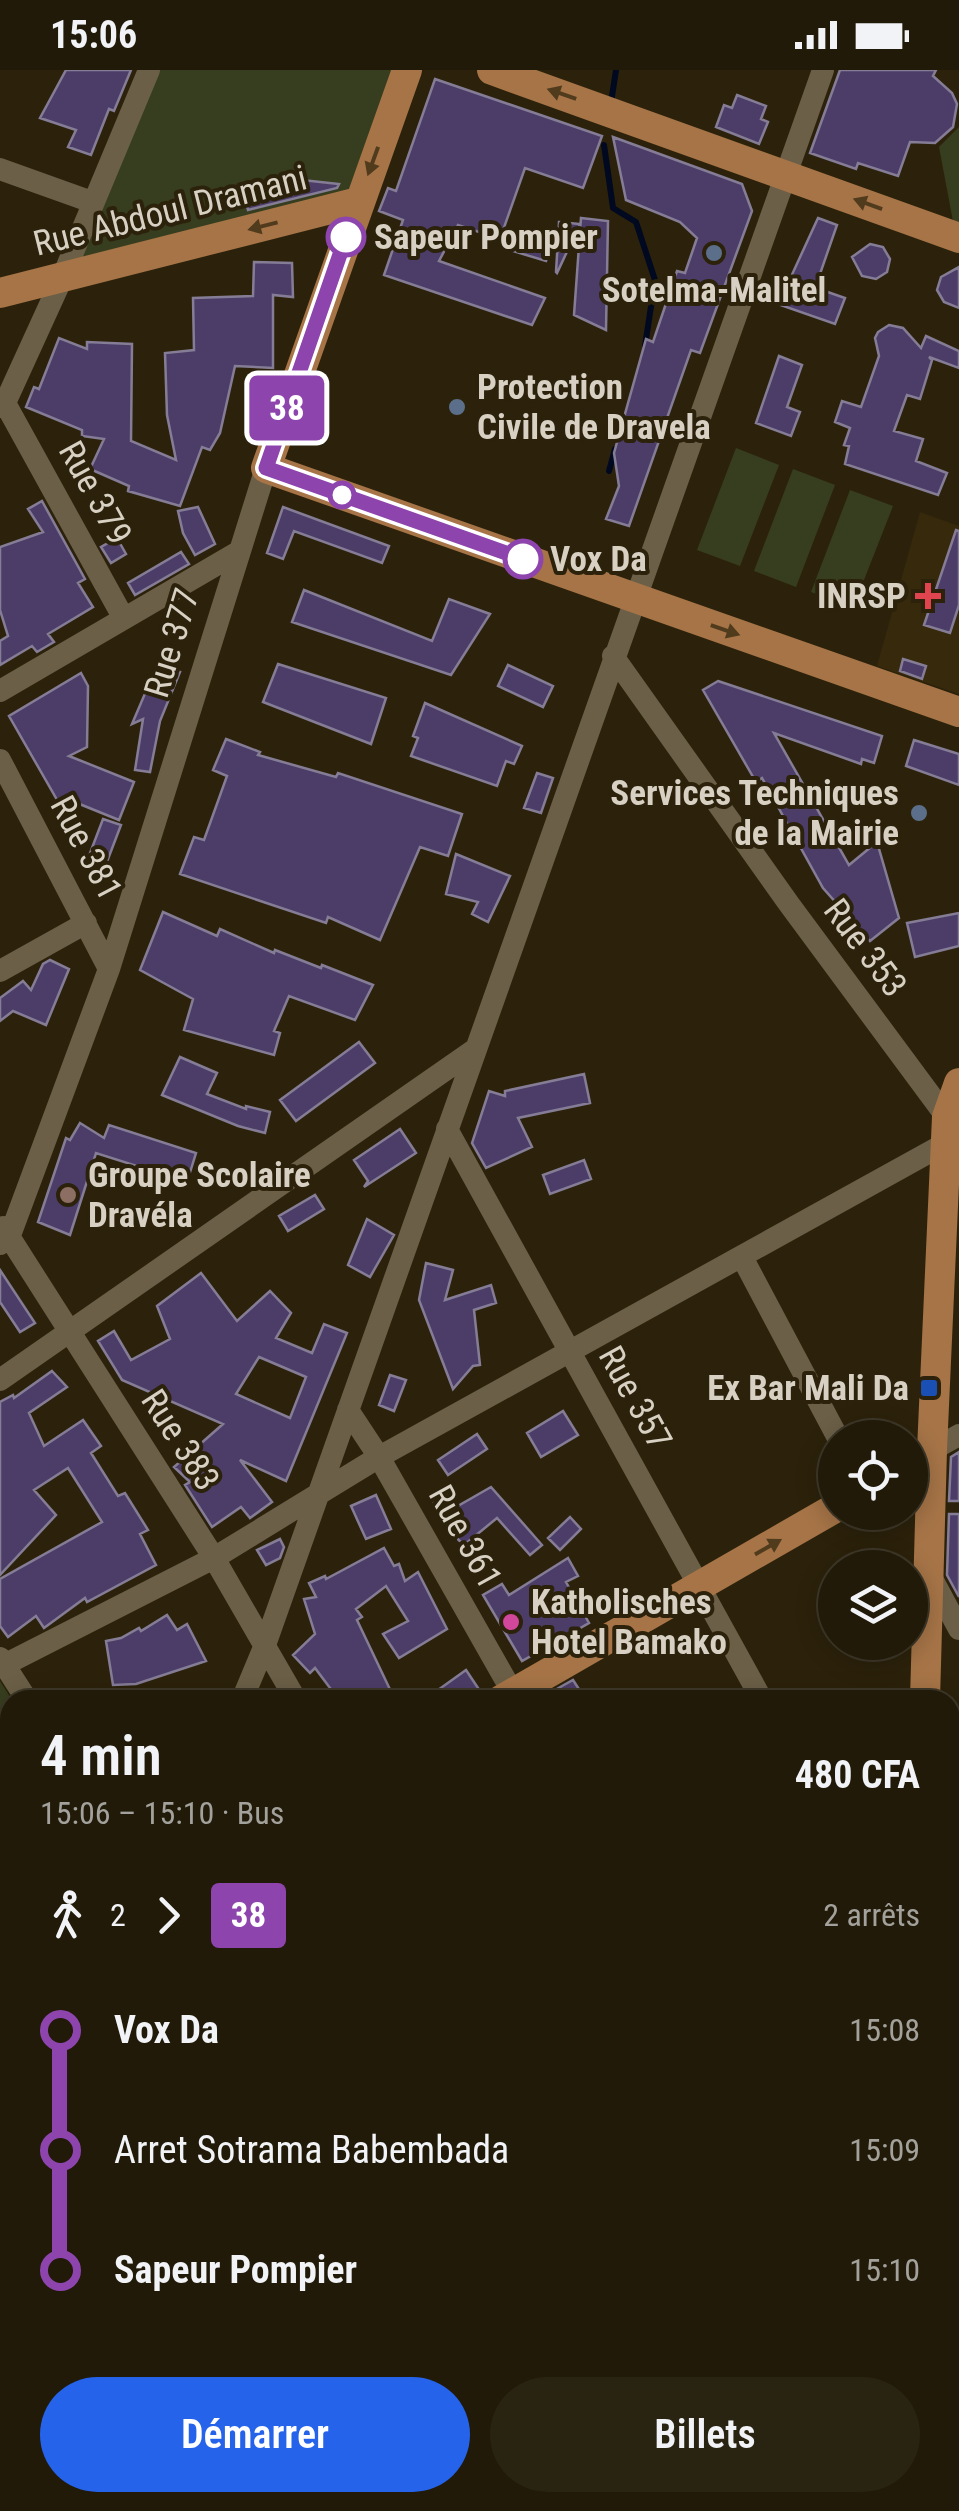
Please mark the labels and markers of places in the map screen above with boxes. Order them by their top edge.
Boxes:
place label: Sapeur Pompier [374,217,598,258]
marker: Sapeur Pompier [327,218,365,256]
marker: Sotelma-Malitel [703,242,725,264]
place label: Sotelma-Malitel [602,270,826,311]
place label: Protection Civile de Dravela [477,367,711,448]
marker: Protection Civile de Dravela [446,396,468,418]
unlabelled marker [329,482,355,508]
place label: Vox Da [550,539,647,580]
marker: Vox Da [504,540,542,578]
place label: INRSP [817,576,906,617]
marker: INRSP [915,583,941,609]
place label: Services Techniques de la Mairie [610,773,899,854]
marker: Services Techniques de la Mairie [908,802,930,824]
place label: Groupe Scolaire Dravéla [88,1155,311,1236]
marker: Groupe Scolaire Dravéla [57,1184,79,1206]
place label: Ex Bar Mali Da [707,1368,909,1409]
marker: Ex Bar Mali Da [918,1377,940,1399]
place label: Katholisches Hotel Bamako [531,1582,727,1663]
marker: Katholisches Hotel Bamako [500,1611,522,1633]

